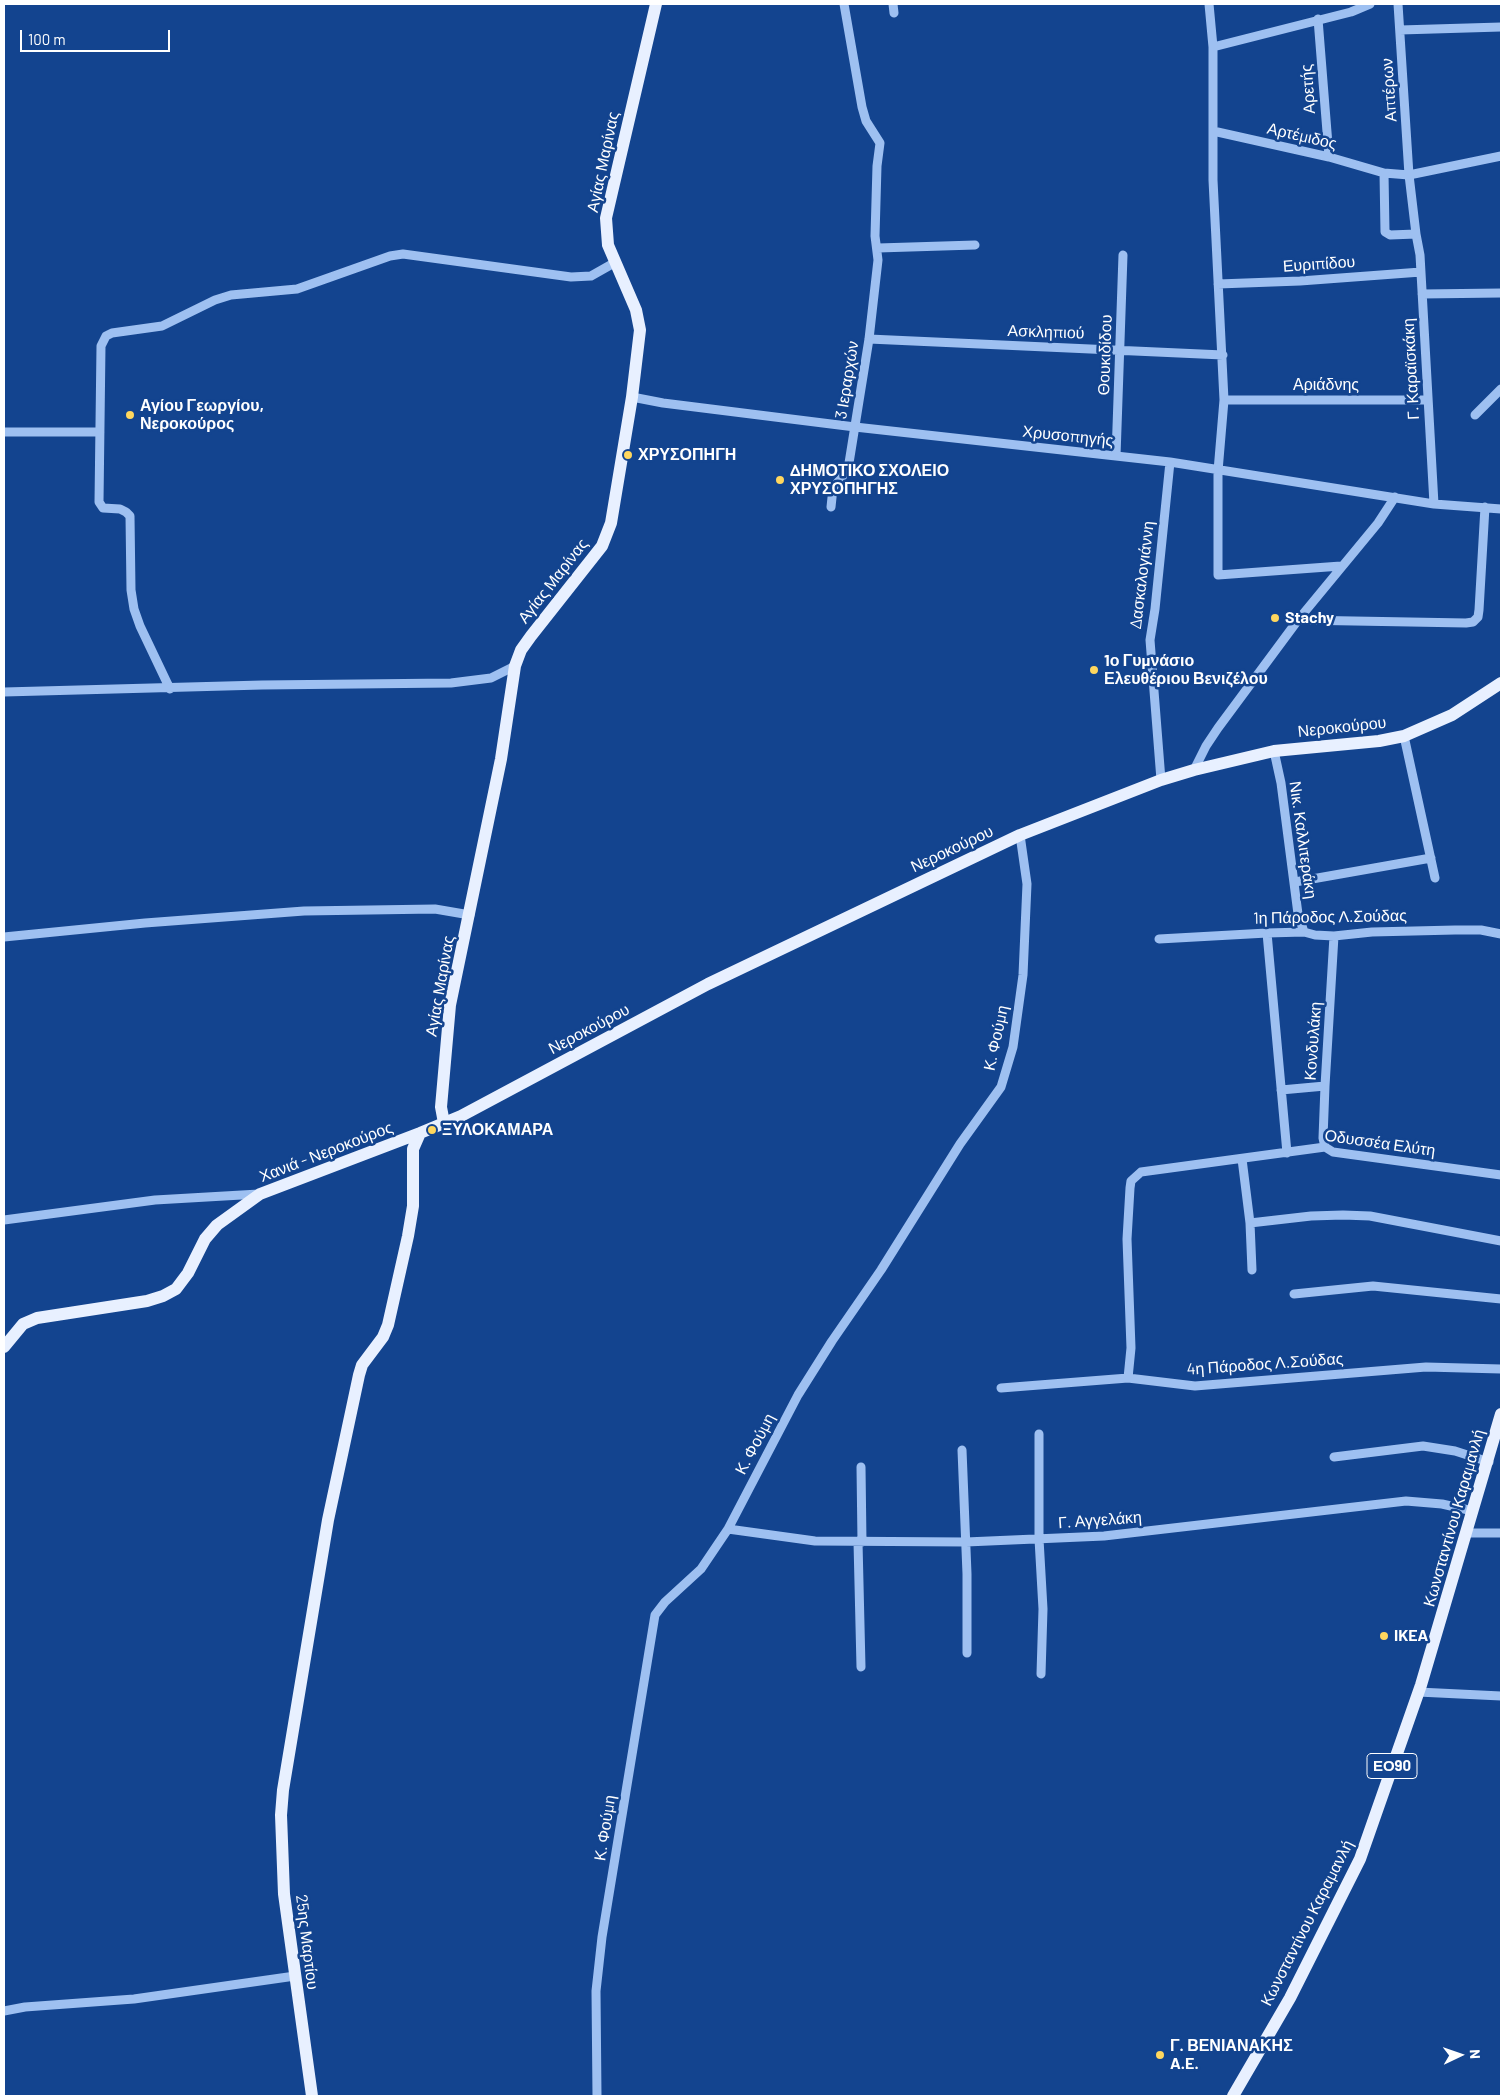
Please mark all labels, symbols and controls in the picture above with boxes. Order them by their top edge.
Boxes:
scale bar [22,20,172,52]
text: 100 m [28,30,66,48]
street label: Απτέρων [1377,57,1401,123]
street label: Αρετής [1297,63,1319,115]
street label: Αγίας Μαρίνας [583,110,623,214]
street label: Αρτέμιδος [1265,119,1339,153]
street label: Ευριπίδου [1282,252,1356,276]
street label: Θουκιδίδου [1094,314,1116,396]
street label: Γ. Καραϊσκάκη [1399,318,1423,420]
street label: Ασκληπιού [1007,321,1085,343]
street label: 3 Ιεραρχών [831,340,863,420]
street label: Αριάδνης [1293,375,1359,395]
place label: Αγίου Γεωργίου, Νεροκούρος [140,396,264,434]
marker: Αγίου Γεωργίου, Νεροκούρος [124,409,136,421]
street label: Χρυσοπηγής [1022,422,1114,450]
place label: ΧΡΥΣΟΠΗΓΗ [638,445,736,465]
marker: ΧΡΥΣΟΠΗΓΗ [622,449,634,461]
place label: ΔΗΜΟΤΙΚΟ ΣΧΟΛΕΙΟ ΧΡΥΣΟΠΗΓΗΣ [790,461,949,499]
marker: ΔΗΜΟΤΙΚΟ ΣΧΟΛΕΙΟ ΧΡΥΣΟΠΗΓΗΣ [774,474,786,486]
street label: Δασκαλογιάννη [1126,520,1158,630]
street label: Αγίας Μαρίνας [514,535,592,627]
place label: Stachy [1285,608,1334,628]
marker: Stachy [1269,612,1281,624]
place label: 1ο Γυμνάσιο Ελευθέριου Βενιζέλου [1104,651,1268,689]
marker: 1ο Γυμνάσιο Ελευθέριου Βενιζέλου [1088,664,1100,676]
street label: Νεροκούρου [1297,713,1387,741]
street label: Νικ. Καλλιτεράκη [1285,780,1321,900]
street label: Νεροκούρου [908,822,996,876]
street label: 1η Πάροδος Λ.Σούδας [1253,906,1407,928]
street label: Αγίας Μαρίνας [422,934,458,1038]
street label: Νεροκούρου [545,1000,633,1058]
street label: Κονδυλάκη [1301,1001,1325,1081]
street label: Κ. Φούμη [980,1004,1012,1072]
street label: Χανιά - Νεροκούρος [257,1118,395,1186]
place label: ΞΥΛΟΚΑΜΑΡΑ [442,1120,553,1140]
marker: ΞΥΛΟΚΑΜΑΡΑ [426,1124,438,1136]
street label: Οδυσσέα Ελύτη [1323,1126,1437,1160]
street label: 4η Πάροδος Λ.Σούδας [1186,1349,1344,1379]
street label: Κ. Φούμη [731,1410,779,1478]
street label: Κωνσταντίνου Καραμανλή [1419,1427,1489,1609]
street label: Γ. Αγγελάκη [1057,1507,1143,1533]
place label: IKEA [1394,1626,1428,1646]
marker: IKEA [1378,1630,1390,1642]
road number: ΕΟ90 [1367,1754,1417,1778]
street label: Κ. Φούμη [590,1794,620,1862]
street label: Κωνσταντίνου Καραμανλή [1257,1837,1357,2009]
street label: 25ης Μαρτίου [292,1893,322,1991]
north arrow [1435,2030,1485,2080]
place label: Γ. ΒΕΝΙΑΝΑΚΗΣ A.E. [1170,2036,1293,2074]
marker: Γ. ΒΕΝΙΑΝΑΚΗΣ A.E. [1154,2049,1166,2061]
text: N [1467,2049,1484,2059]

